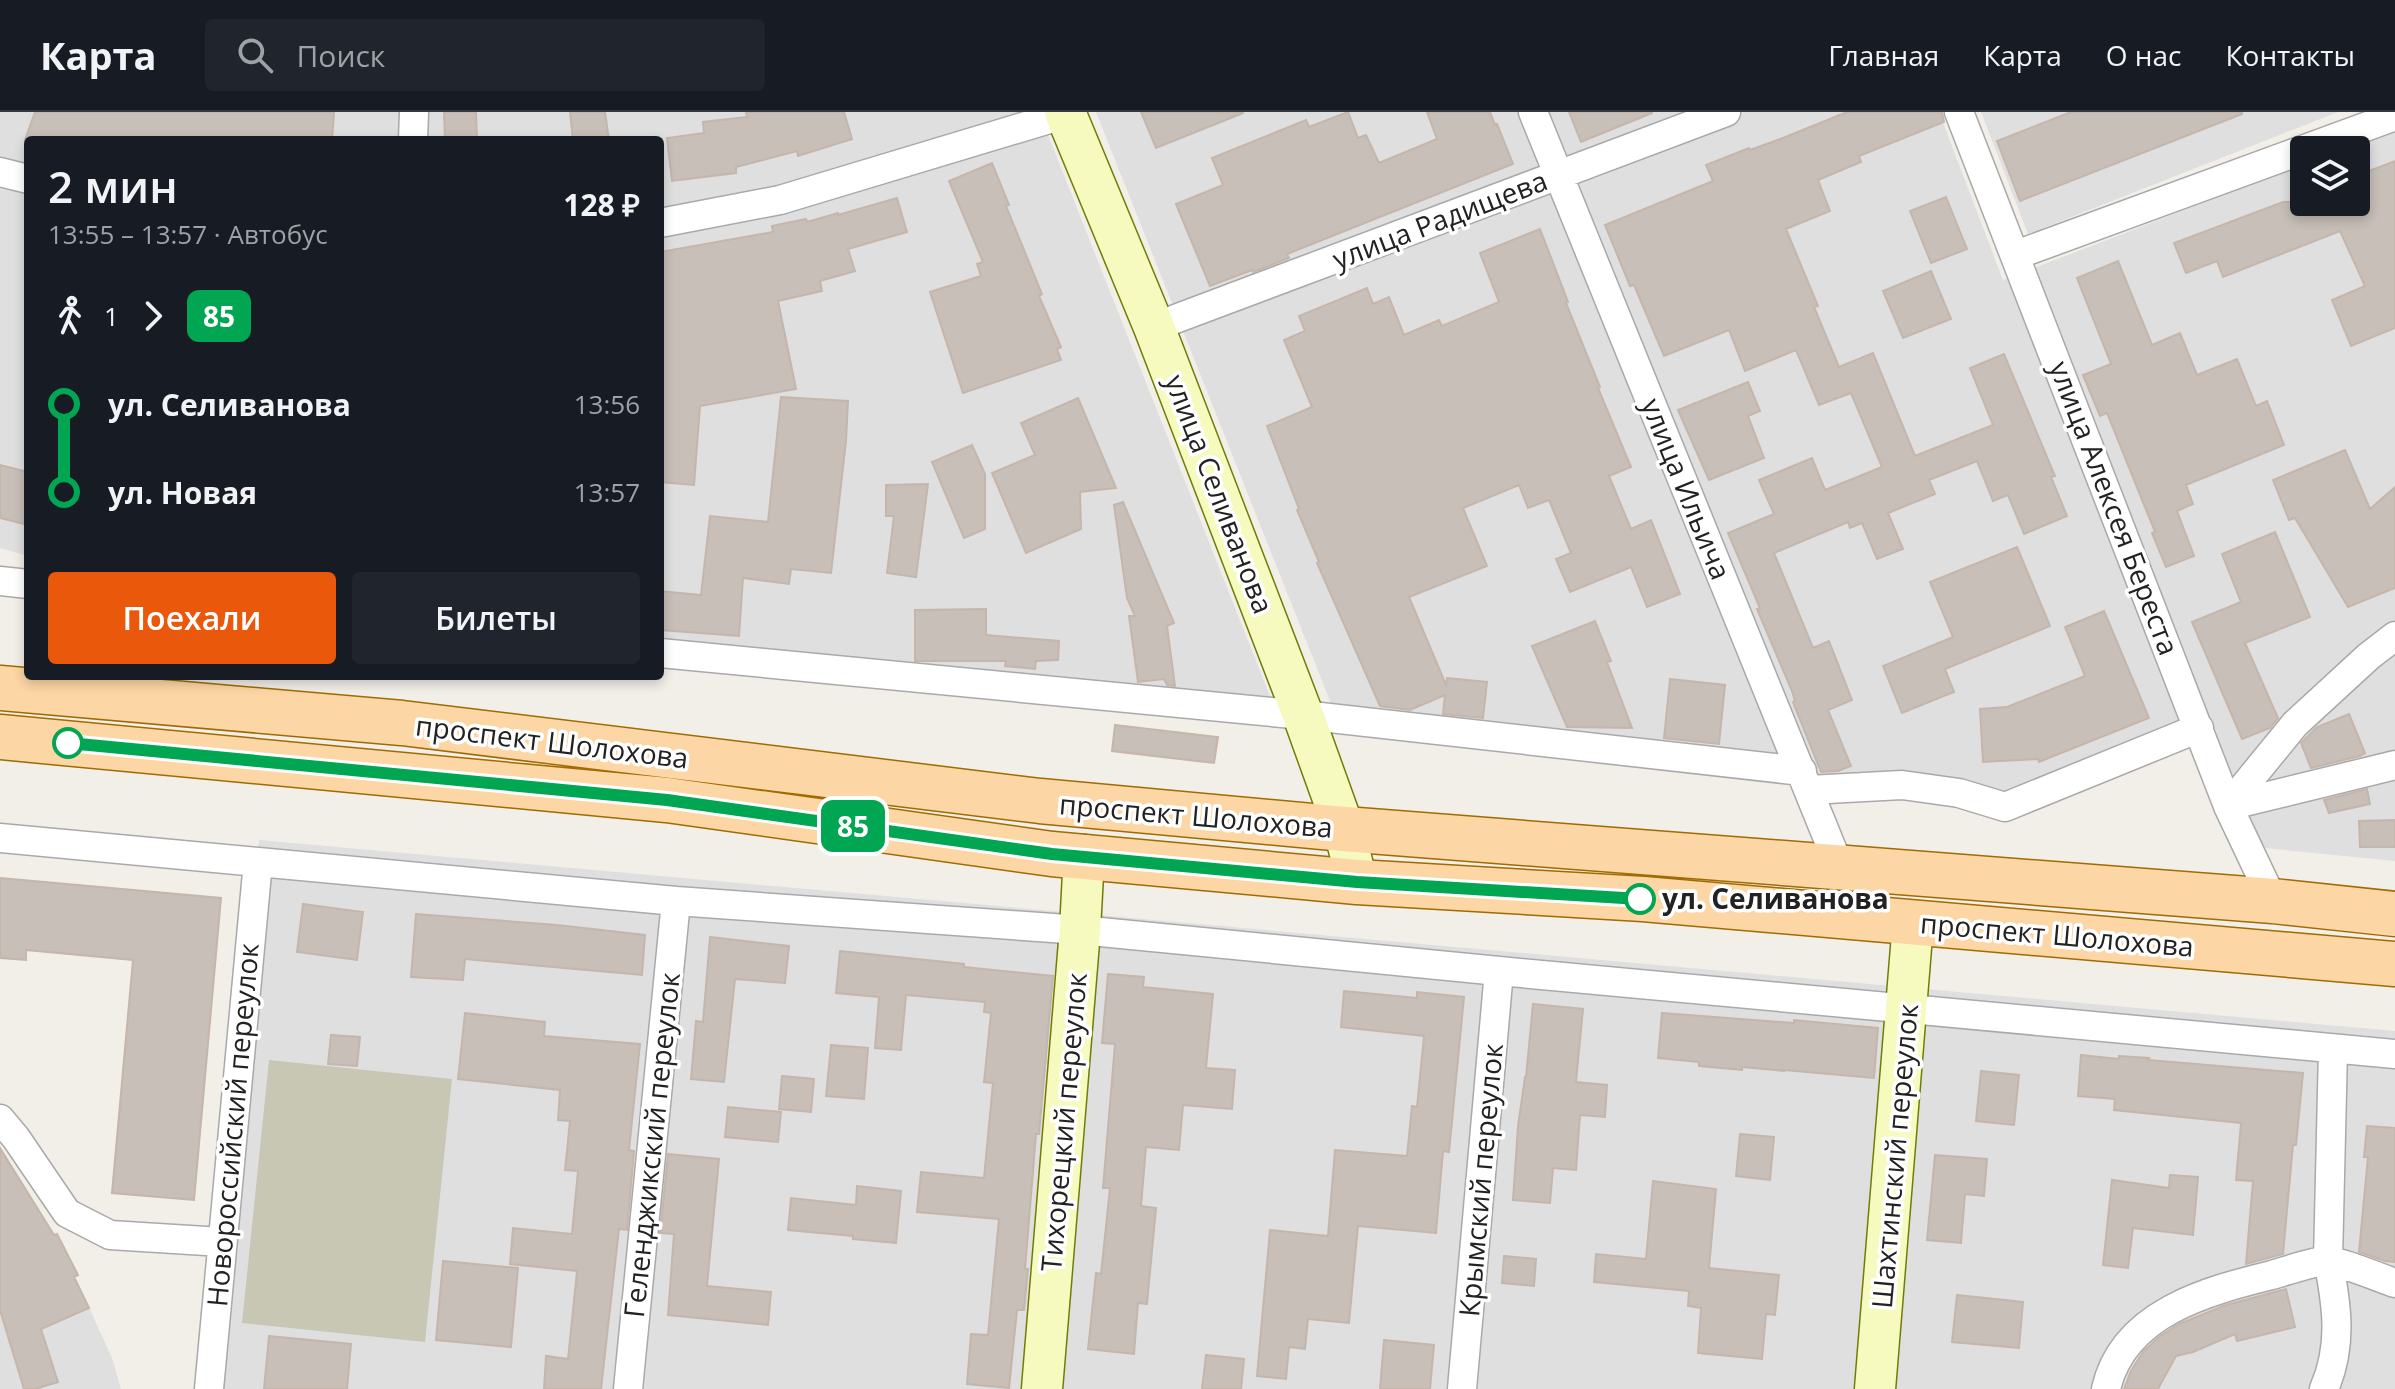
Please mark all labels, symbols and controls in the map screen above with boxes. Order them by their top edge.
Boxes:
search box [205,19,765,91]
text: Карта [40,29,157,81]
icon: search [233,33,277,77]
text: Поиск [297,35,385,76]
text: Главная [1828,36,1939,74]
text: Карта [1983,36,2062,74]
text: О нас [2106,36,2181,74]
text: Контакты [2225,36,2355,74]
map controls [2290,136,2370,216]
button: layers [2290,136,2370,216]
text: 2 мин [48,156,178,216]
street label: улица Радищева [1327,161,1552,277]
text: 128 ₽ [563,184,640,225]
text: 13:55 – 13:57 · Автобус [48,216,328,252]
icon: walk [48,294,92,338]
icon: forward [131,294,175,338]
text: 85 [203,297,235,335]
text: 1 [104,298,119,334]
street label: улица Алексея Береста [2041,355,2189,660]
street label: улица Селиванова [1157,369,1283,619]
text: ул. Селиванова [108,384,351,425]
text: 13:56 [574,386,640,422]
street label: улица Ильича [1633,392,1741,585]
text: ул. Новая [108,472,257,513]
text: 13:57 [574,474,640,510]
button: Поехали [48,572,336,664]
button: Билеты [352,572,640,664]
street label: проспект Шолохова [414,705,691,777]
unlabelled marker [53,728,83,758]
street label: проспект Шолохова [1058,784,1334,846]
line badge: 85 [817,800,889,852]
text: 85 [837,807,869,845]
place label: ул. Селиванова [1662,879,1889,917]
marker: ул. Селиванова [1625,884,1655,914]
street label: проспект Шолохова [1919,903,2195,965]
street label: Новороссийский переулок [197,941,267,1308]
street label: Геленджикский переулок [614,970,688,1319]
street label: Тихорецкий переулок [1031,970,1095,1273]
street label: Шахтинский переулок [1862,1001,1926,1310]
street label: Крымский переулок [1449,1041,1511,1318]

